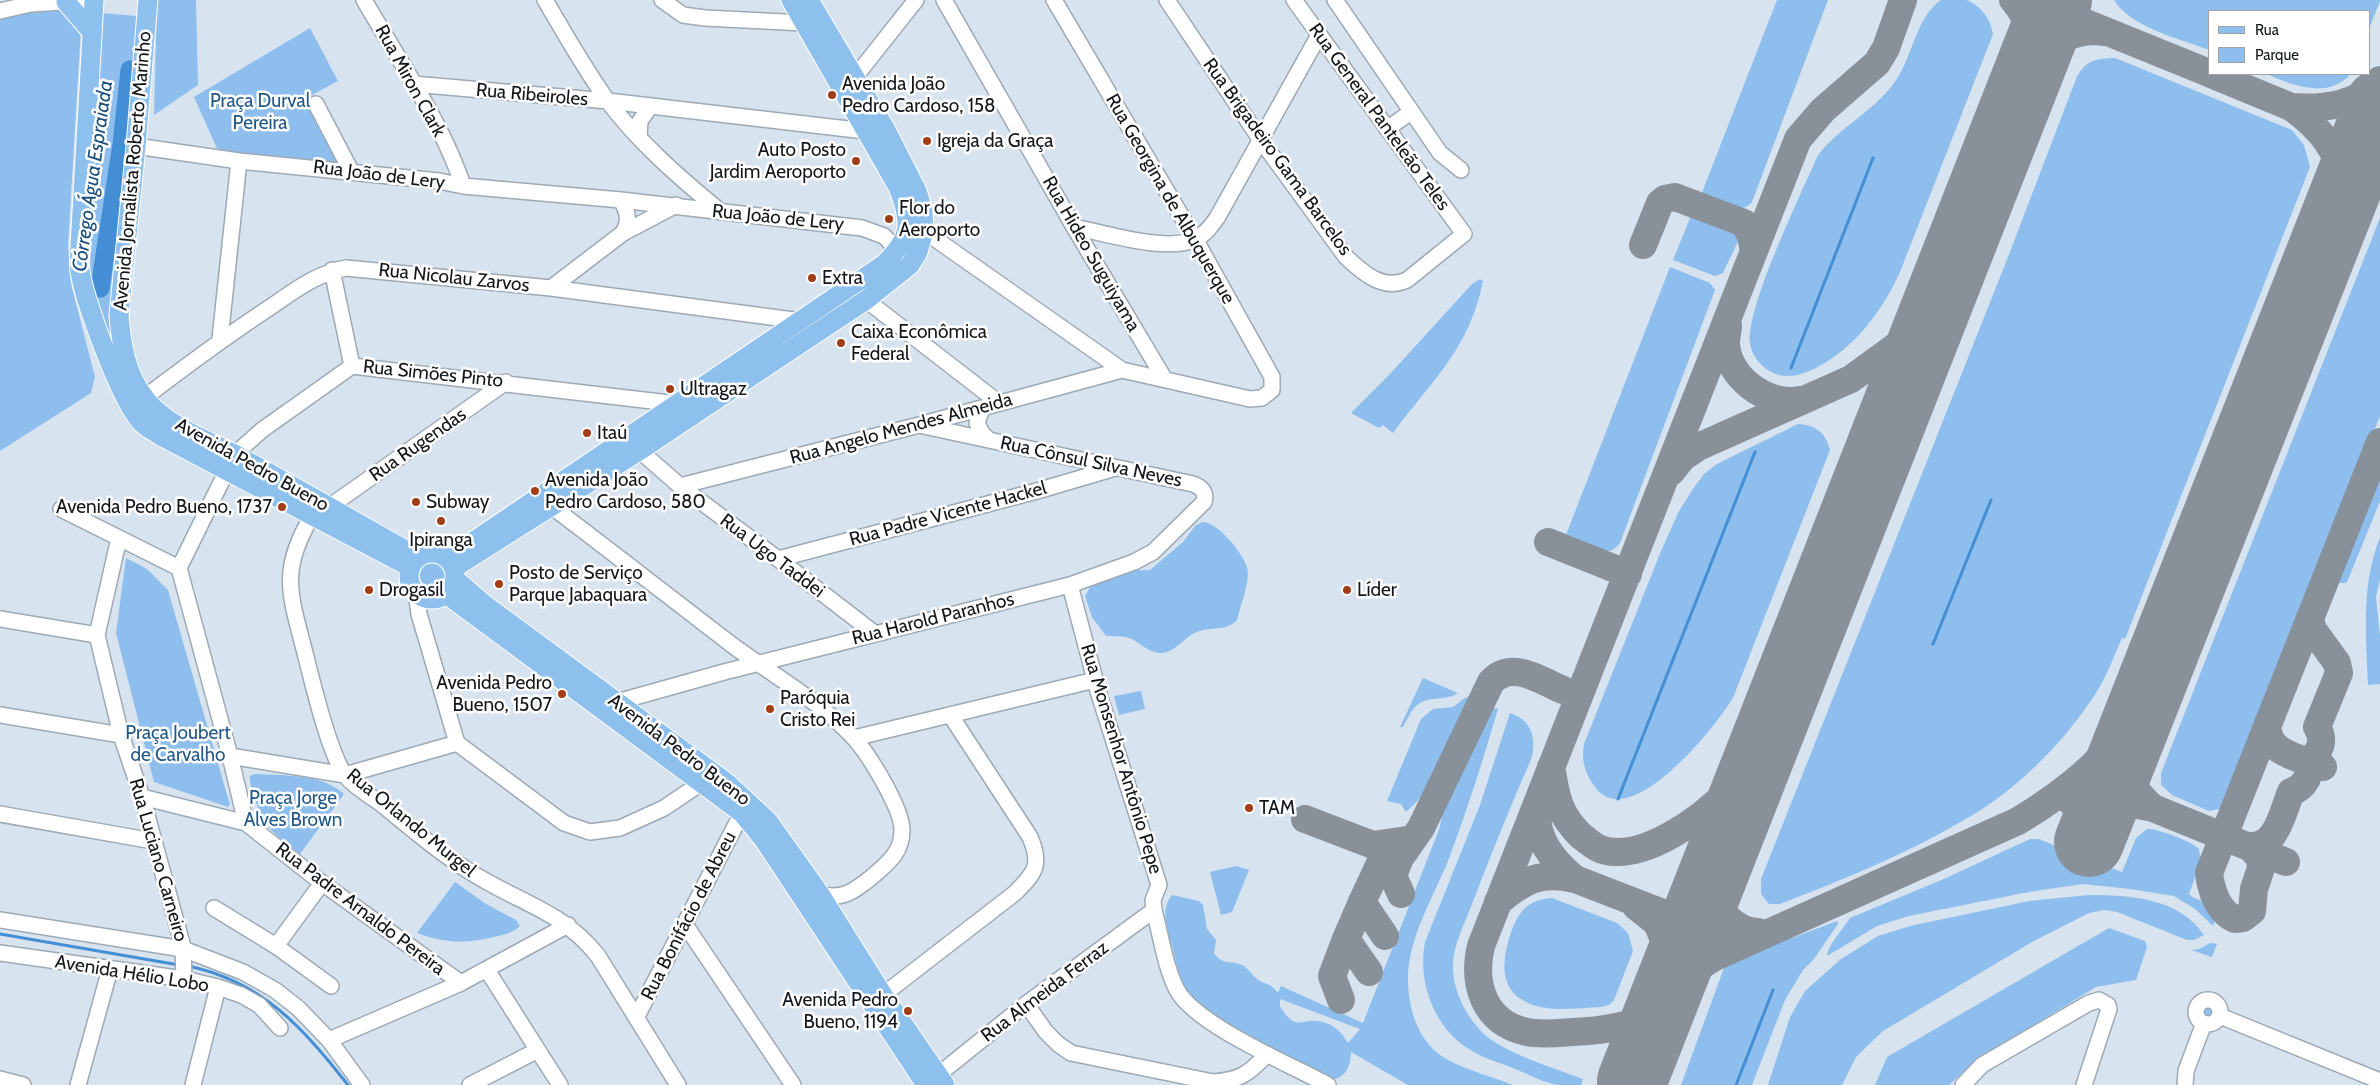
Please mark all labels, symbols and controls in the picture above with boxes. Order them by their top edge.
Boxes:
legend [2208,10,2370,75]
street label: Rua General Panteleão Teles [1303,19,1455,215]
street label: Rua Miron Clark [370,21,450,141]
text: Rua [2255,21,2279,39]
street label: Avenida Jornalista Roberto Marinho [109,30,157,312]
text: Parque [2255,46,2299,64]
street label: Rua Brigadeiro Gama Barcelos [1198,54,1356,260]
place label: Avenida João Pedro Cardoso, 158 [842,73,996,117]
water label: Córrego Água Espraiada [68,79,118,273]
street label: Rua Ribeiroles [475,79,589,111]
marker: Avenida João Pedro Cardoso, 158 [826,89,838,101]
park label: Praça Durval Pereira [210,90,310,134]
street label: Rua Georgina de Albuquerque [1100,90,1240,308]
place label: Igreja da Graça [937,130,1053,152]
marker: Igreja da Graça [921,135,933,147]
place label: Auto Posto Jardim Aeroporto [710,139,846,183]
marker: Auto Posto Jardim Aeroporto [850,155,862,167]
street label: Rua João de Lery [312,156,446,194]
street label: Rua Hideo Suguiyama [1037,172,1145,336]
place label: Flor do Aeroporto [899,197,980,241]
street label: Rua João de Lery [711,200,845,236]
marker: Flor do Aeroporto [883,213,895,225]
street label: Rua Nicolau Zarvos [377,259,531,297]
place label: Extra [822,267,863,289]
marker: Extra [806,272,818,284]
place label: Caixa Econômica Federal [851,321,987,365]
marker: Caixa Econômica Federal [835,337,847,349]
street label: Rua Simões Pinto [362,355,504,393]
place label: Ultragaz [680,378,747,400]
marker: Ultragaz [664,383,676,395]
street label: Rua Angelo Mendes Almeida [787,388,1015,470]
street label: Rua Rugendas [365,403,471,487]
street label: Avenida Pedro Bueno [171,413,333,517]
place label: Itaú [597,422,627,444]
marker: Itaú [581,427,593,439]
street label: Rua Cônsul Silva Neves [998,432,1184,492]
place label: Avenida João Pedro Cardoso, 580 [545,469,706,513]
street label: Rua Padre Vicente Hackel [847,477,1049,551]
marker: Avenida João Pedro Cardoso, 580 [529,485,541,497]
place label: Subway [426,491,489,513]
place label: Avenida Pedro Bueno, 1737 [56,496,272,518]
marker: Subway [410,496,422,508]
marker: Avenida Pedro Bueno, 1737 [276,501,288,513]
street label: Rua Ugo Taddei [715,509,829,603]
marker: Ipiranga [435,515,447,527]
place label: Ipiranga [409,529,473,551]
place label: Posto de Serviço Parque Jabaquara [509,562,647,606]
marker: Posto de Serviço Parque Jabaquara [493,578,505,590]
place label: Drogasil [379,579,444,601]
place label: Líder [1357,579,1397,601]
marker: Drogasil [363,584,375,596]
marker: Líder [1341,584,1353,596]
street label: Rua Harold Paranhos [850,588,1016,650]
street label: Rua Monsenhor Antônio Pepe [1075,641,1167,877]
place label: Avenida Pedro Bueno, 1507 [436,672,552,716]
place label: Paróquia Cristo Rei [780,687,855,731]
marker: Avenida Pedro Bueno, 1507 [556,688,568,700]
street label: Avenida Pedro Bueno [603,689,755,811]
marker: Paróquia Cristo Rei [764,703,776,715]
park label: Praça Joubert de Carvalho [125,722,231,766]
street label: Rua Orlando Murgel [342,764,480,882]
street label: Rua Luciano Carneiro [124,776,192,944]
park label: Praça Jorge Alves Brown [244,787,342,831]
place label: TAM [1259,797,1295,819]
marker: TAM [1243,802,1255,814]
street label: Rua Bonifácio de Abreu [637,828,741,1004]
street label: Rua Padre Arnaldo Pereira [271,838,449,980]
street label: Rua Almeida Ferraz [977,937,1113,1047]
street label: Avenida Hélio Lobo [53,951,211,997]
place label: Avenida Pedro Bueno, 1194 [782,989,898,1033]
marker: Avenida Pedro Bueno, 1194 [902,1005,914,1017]

